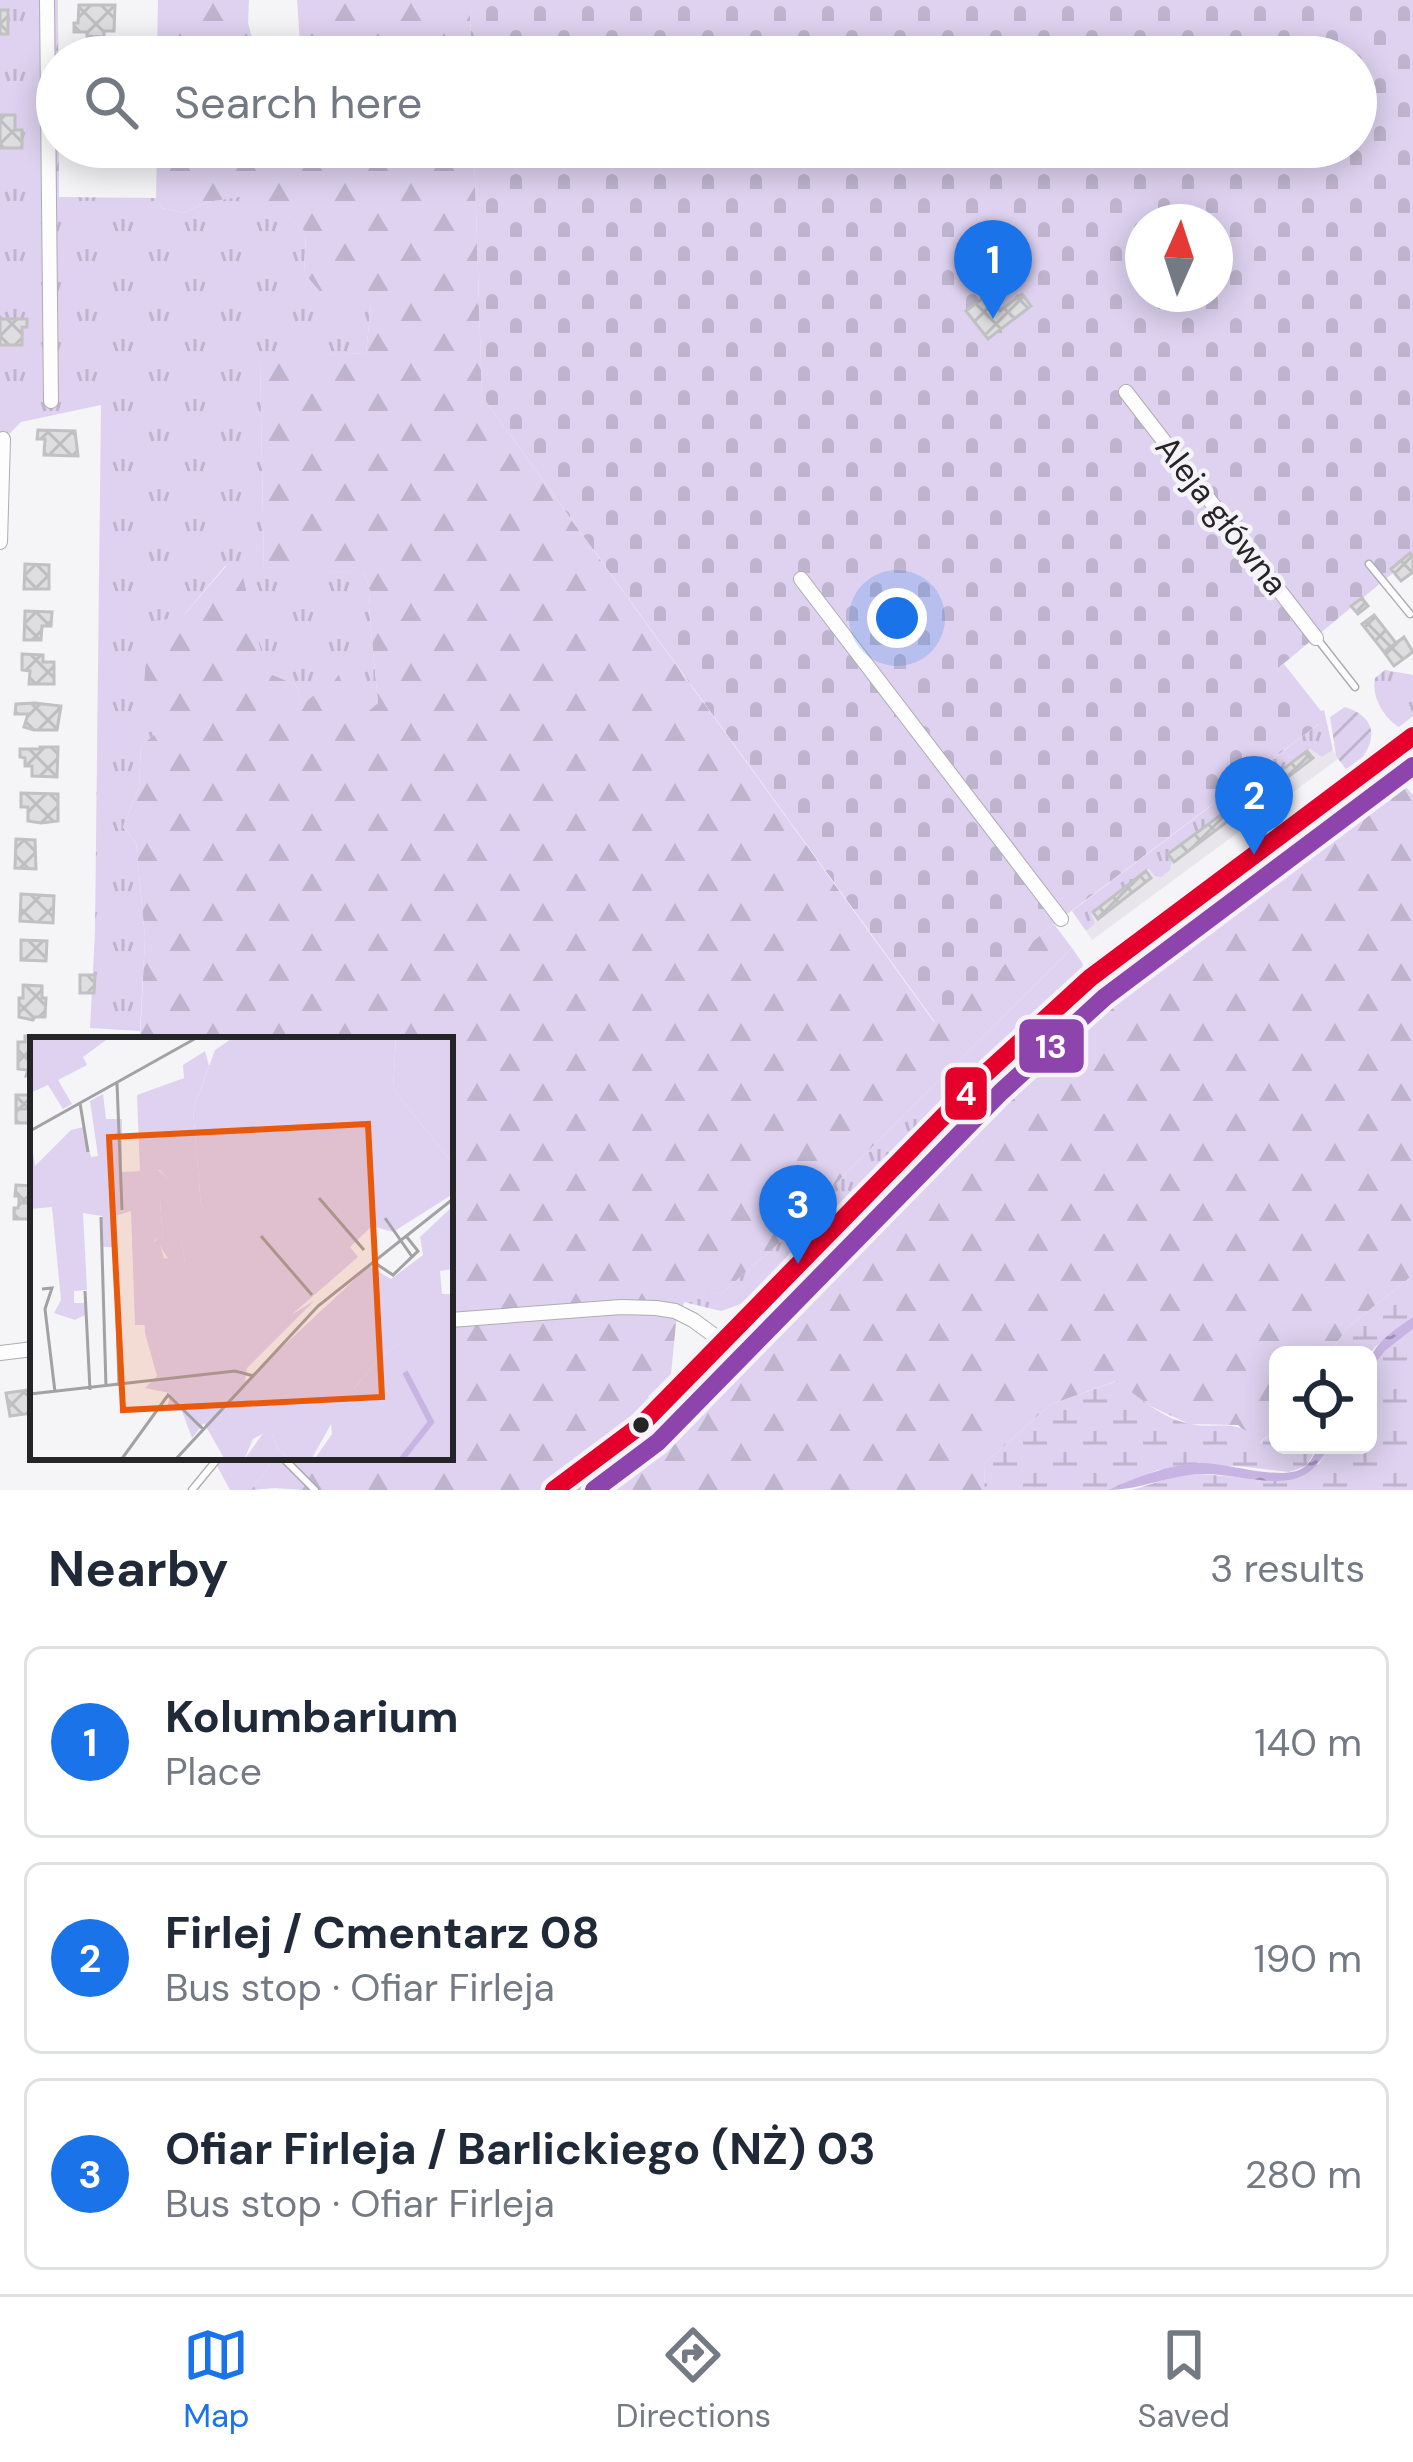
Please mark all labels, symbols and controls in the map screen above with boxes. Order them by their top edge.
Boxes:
search box [36,36,1377,168]
icon: search [78,69,144,135]
text: Search here [174,73,422,132]
north arrow [1125,204,1233,312]
pin: 1 [954,220,1032,319]
street label: Aleja główna [1146,427,1297,604]
your location [867,588,927,648]
pin: 2 [1215,756,1293,855]
line badge: 13 [1017,1017,1086,1075]
text: 13 [1035,1025,1067,1068]
inset map [30,1037,453,1460]
line badge: 4 [943,1065,989,1122]
text: 4 [955,1072,977,1115]
pin: 3 [759,1165,837,1264]
map controls [1269,1346,1377,1454]
button: locate [1269,1346,1377,1454]
unlabelled marker [630,1414,652,1436]
text: Nearby [48,1535,229,1602]
text: 3 results [1210,1543,1365,1594]
text: Kolumbarium [165,1687,459,1746]
text: 1 [83,1717,97,1768]
text: 140 m [1254,1717,1362,1768]
text: Place [165,1746,262,1797]
text: Firlej / Cmentarz 08 [165,1903,600,1962]
text: 2 [79,1933,101,1984]
text: 190 m [1254,1933,1362,1984]
text: Bus stop · Ofiar Firleja [165,1962,555,2013]
text: Ofiar Firleja / Barlickiego (NŻ) 03 [165,2119,876,2178]
text: 3 [78,2149,102,2200]
text: 280 m [1245,2149,1362,2200]
text: Bus stop · Ofiar Firleja [165,2178,555,2229]
tab: Map [183,2322,250,2437]
tab: Directions [616,2322,771,2437]
tab: Saved [1137,2322,1230,2437]

